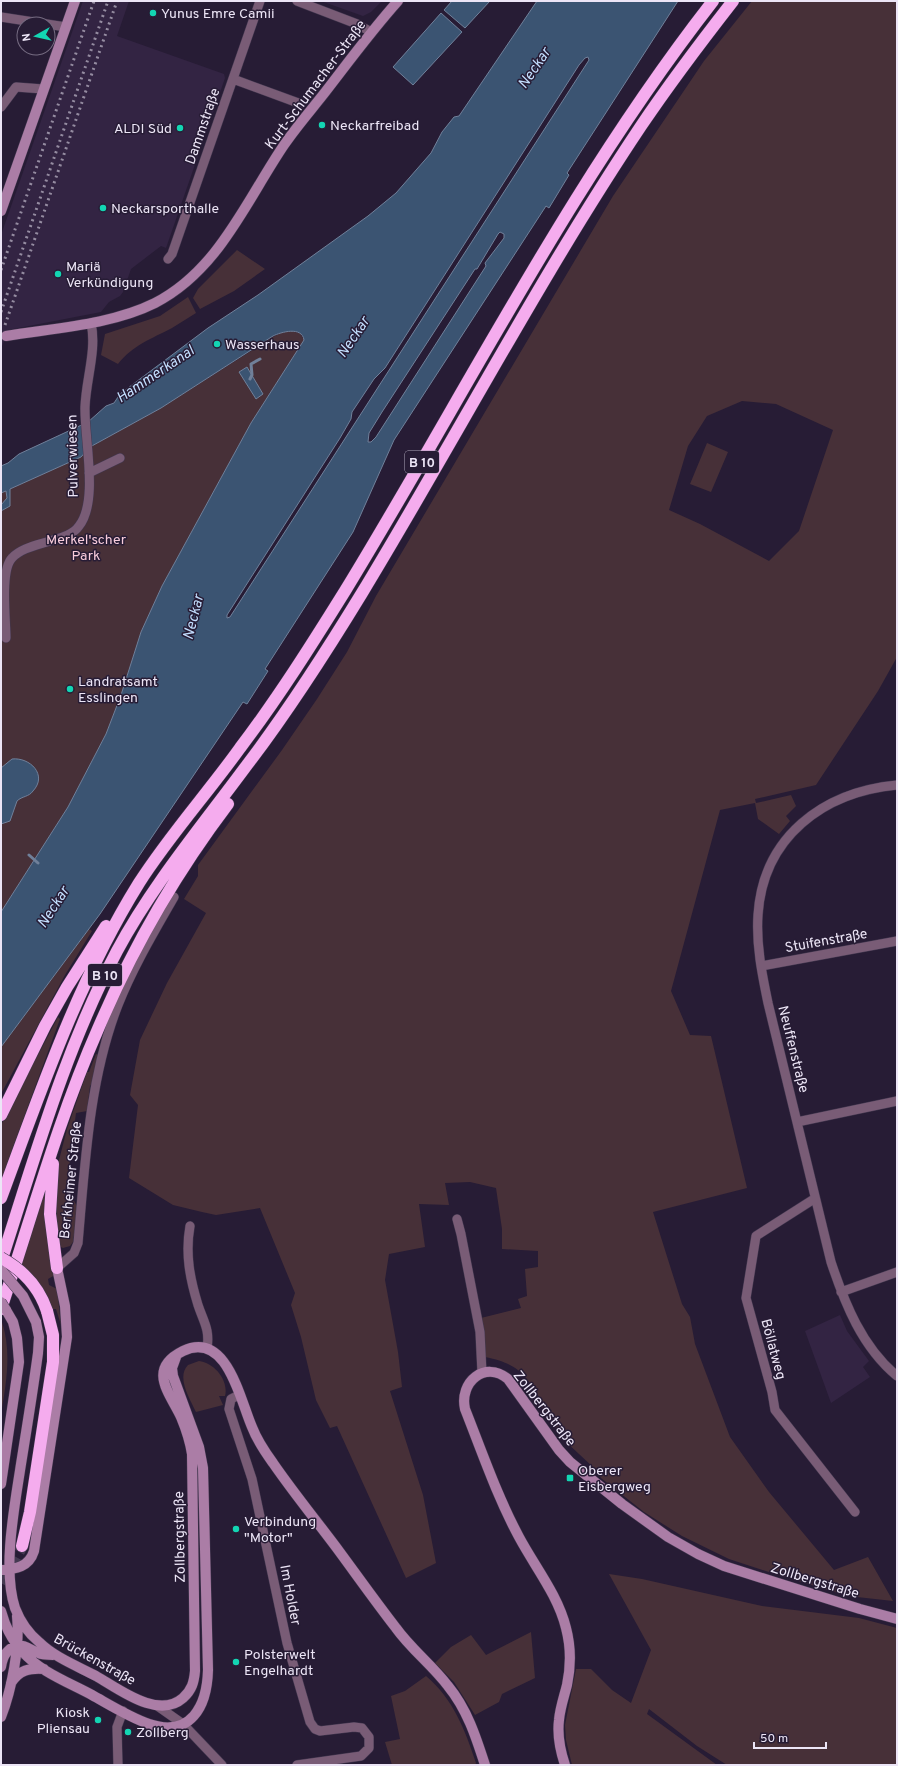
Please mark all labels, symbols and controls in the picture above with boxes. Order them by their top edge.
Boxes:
place label: Yunus Emre Camii [161,6,275,23]
marker: Yunus Emre Camii [148,8,158,18]
north arrow [16,16,56,56]
street label: Kurt-Schumacher-Straße [262,17,370,153]
text: N [20,32,35,42]
water label: Neckar [515,43,557,93]
street label: Dammstraße [182,86,224,167]
place label: Neckarfreibad [330,118,419,135]
marker: Neckarfreibad [317,120,327,130]
place label: ALDI Süd [114,121,172,138]
marker: ALDI Süd [175,123,185,133]
place label: Neckarsporthalle [111,201,219,218]
marker: Neckarsporthalle [98,203,108,213]
place label: Mariä Verkündigung [66,259,153,292]
marker: Mariä Verkündigung [53,269,63,279]
water label: Neckar [334,312,376,362]
place label: Wasserhaus [225,337,300,354]
marker: Wasserhaus [212,339,222,349]
water label: Hammerkanal [113,341,200,408]
street label: Pulverwiesen [64,414,83,498]
road number: B 10 [405,451,439,473]
park label: Merkel'scher Park [46,532,127,565]
water label: Neckar [180,592,210,642]
place label: Landratsamt Esslingen [78,674,158,707]
marker: Landratsamt Esslingen [65,684,75,694]
water label: Neckar [34,882,75,932]
street label: Stuifenstraße [784,926,869,957]
road number: B 10 [88,964,122,986]
street label: Neuffenstraße [773,1004,812,1095]
street label: Berkheimer Straße [57,1120,86,1240]
street label: Böllatweg [756,1317,789,1382]
street label: Zollbergstraße [509,1368,579,1450]
place label: Oberer Eisbergweg [578,1463,651,1496]
marker: Oberer Eisbergweg [565,1473,575,1483]
street label: Zollbergstraße [171,1491,190,1583]
place label: Verbindung "Motor" [244,1514,316,1547]
marker: Verbindung "Motor" [231,1524,241,1534]
street label: Zollbergstraße [768,1560,861,1603]
street label: Im Holder [275,1564,304,1628]
street label: Brückenstraße [50,1631,138,1690]
place label: Polsterwelt Engelhardt [244,1647,315,1680]
marker: Polsterwelt Engelhardt [231,1657,241,1667]
place label: Kiosk Pliensau [37,1705,90,1738]
marker: Kiosk Pliensau [93,1715,103,1725]
scale bar [754,1724,826,1750]
place label: Zollberg [136,1725,189,1742]
marker: Zollberg [123,1727,133,1737]
text: 50 m [760,1731,788,1747]

